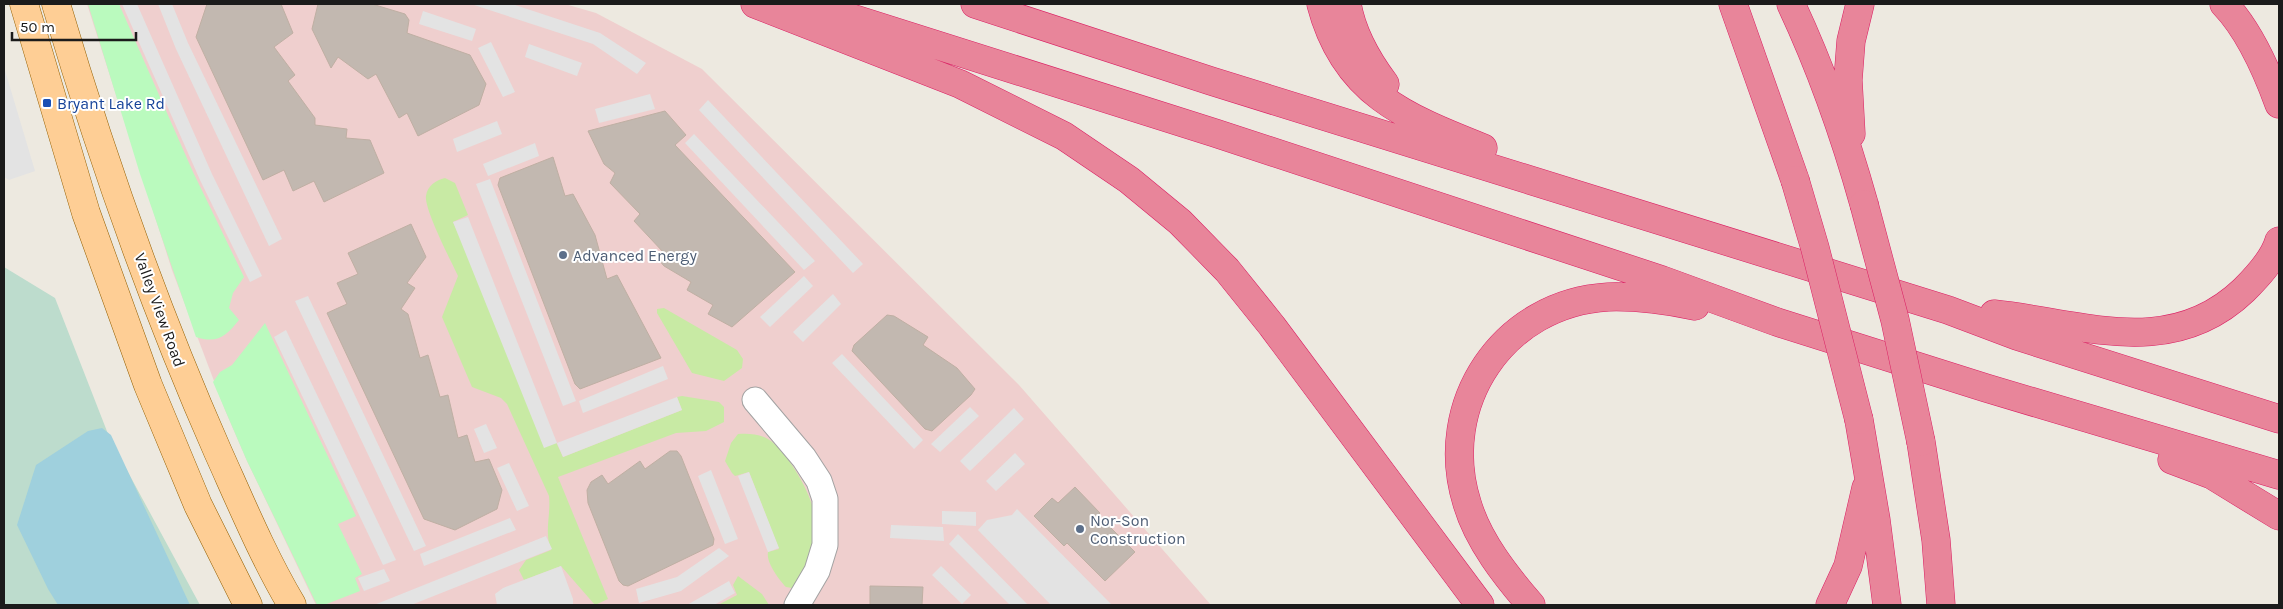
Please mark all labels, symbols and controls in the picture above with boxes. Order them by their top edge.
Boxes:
scale bar [12,10,136,42]
text: 50 m [20,18,55,36]
place label: Bryant Lake Rd [57,94,165,113]
marker: Bryant Lake Rd [41,97,53,109]
place label: Advanced Energy [573,246,698,265]
marker: Advanced Energy [557,249,569,261]
street label: Valley View Road [131,250,189,370]
place label: Nor-Son Construction [1090,511,1186,548]
marker: Nor-Son Construction [1074,523,1086,535]

